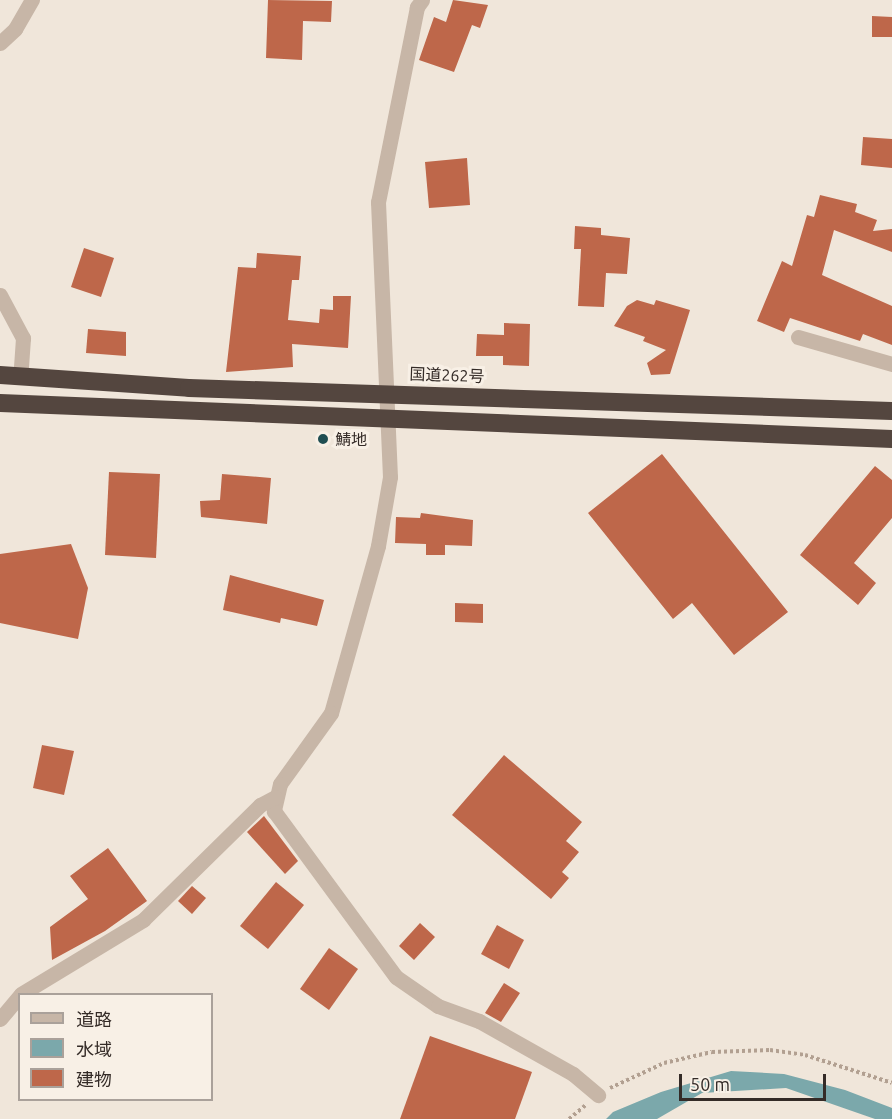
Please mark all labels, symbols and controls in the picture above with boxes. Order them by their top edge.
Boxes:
street label: 国道262号 [409,364,485,386]
place label: 鯖地 [335,429,367,449]
marker: 鯖地 [316,432,330,446]
legend [18,993,213,1101]
text: 道路 [76,1009,112,1029]
text: 水域 [76,1039,112,1059]
scale bar [682,1062,829,1100]
text: 建物 [76,1069,112,1089]
text: 50 m [690,1074,730,1094]

